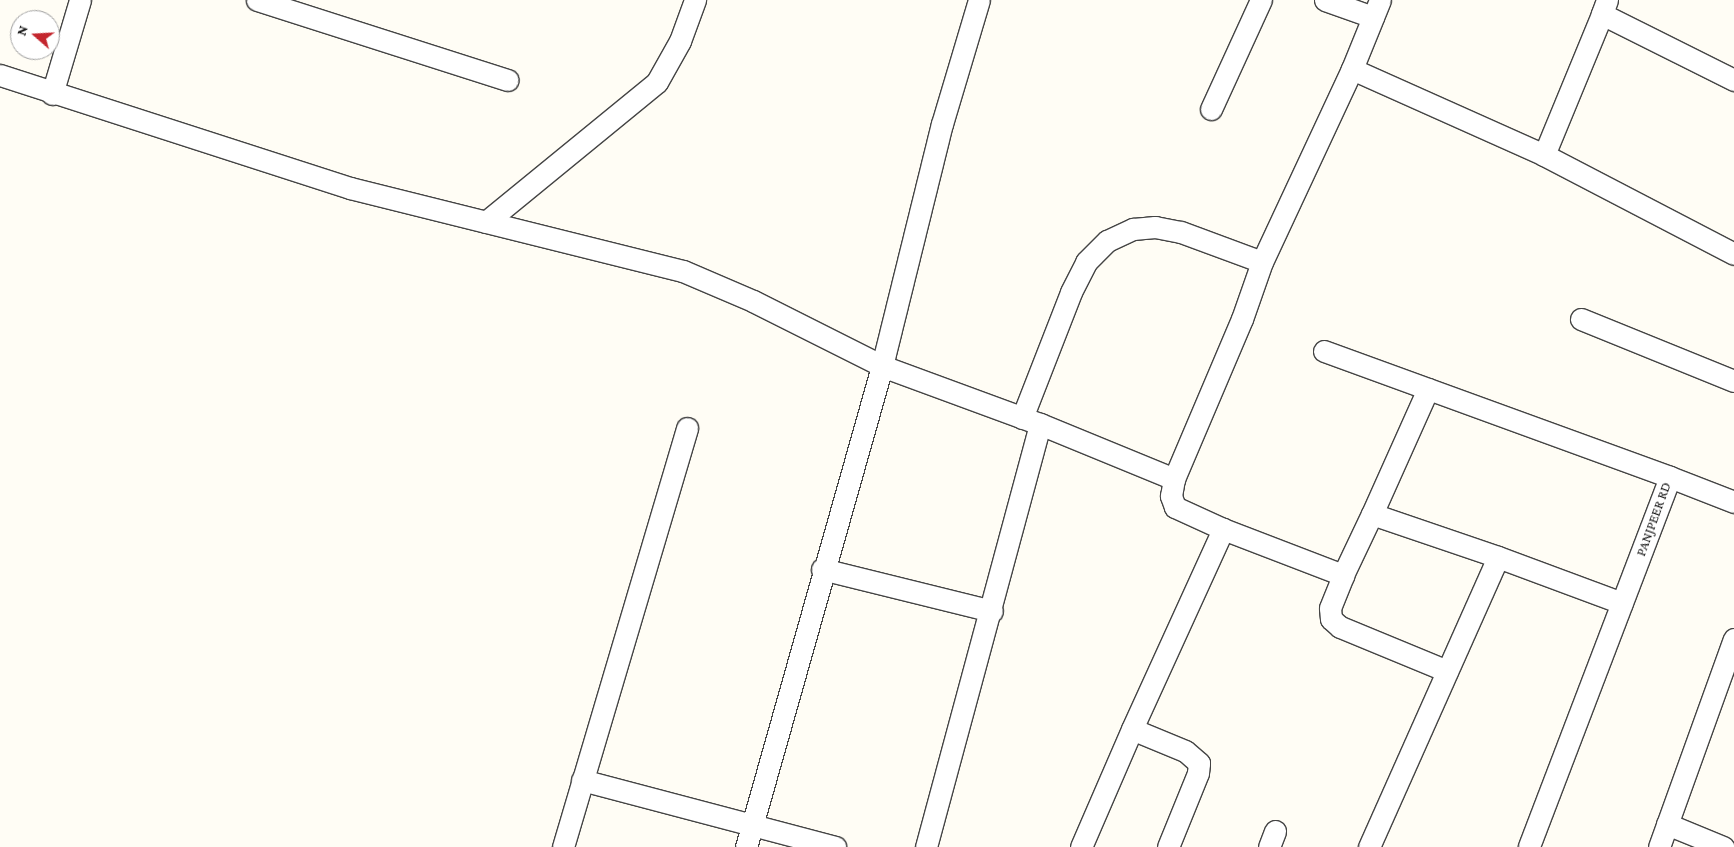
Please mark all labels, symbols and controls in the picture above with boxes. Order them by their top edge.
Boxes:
north arrow [10,10,60,60]
text: N [13,23,31,38]
street label: PANJPEER RD [1632,480,1674,558]

